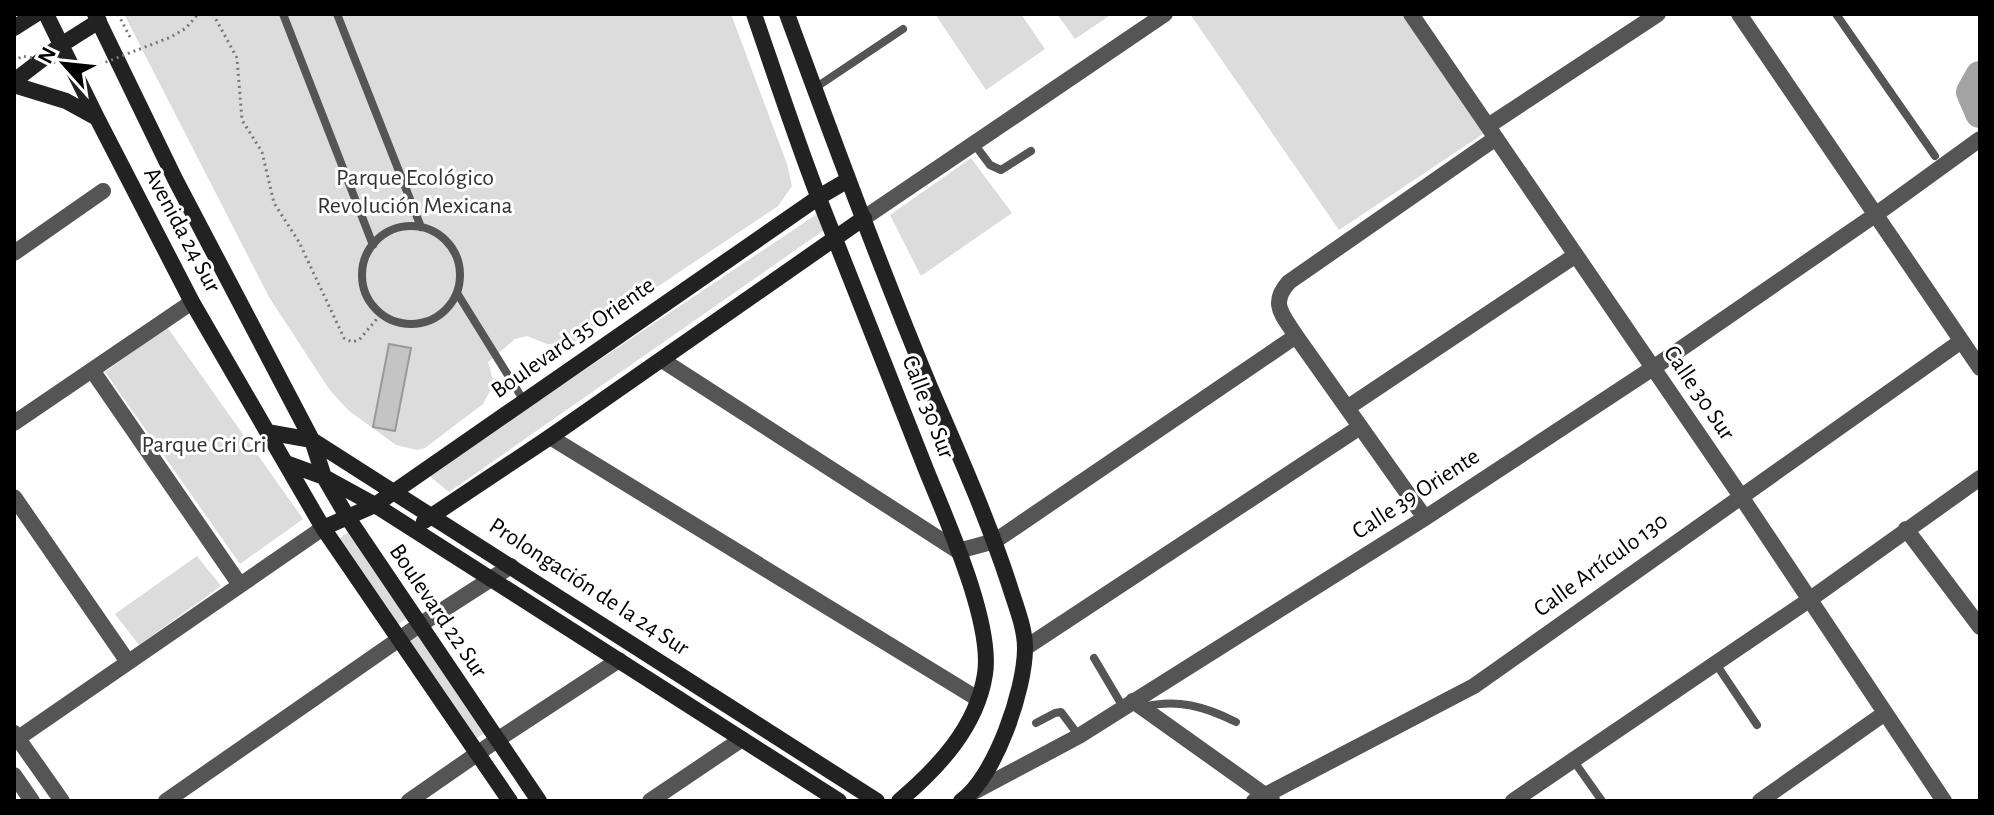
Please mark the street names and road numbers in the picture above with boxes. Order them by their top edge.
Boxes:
street label: Avenida 24 Sur [139,164,225,297]
street label: Boulevard 35 Oriente [487,273,659,403]
street label: Calle 30 Sur [1659,341,1739,445]
street label: Calle 30 Sur [897,352,959,462]
street label: Calle 39 Oriente [1348,444,1484,544]
street label: Calle Artículo 130 [1530,508,1672,622]
street label: Prolongación de la 24 Sur [485,514,693,661]
street label: Boulevard 22 Sur [385,540,492,682]

